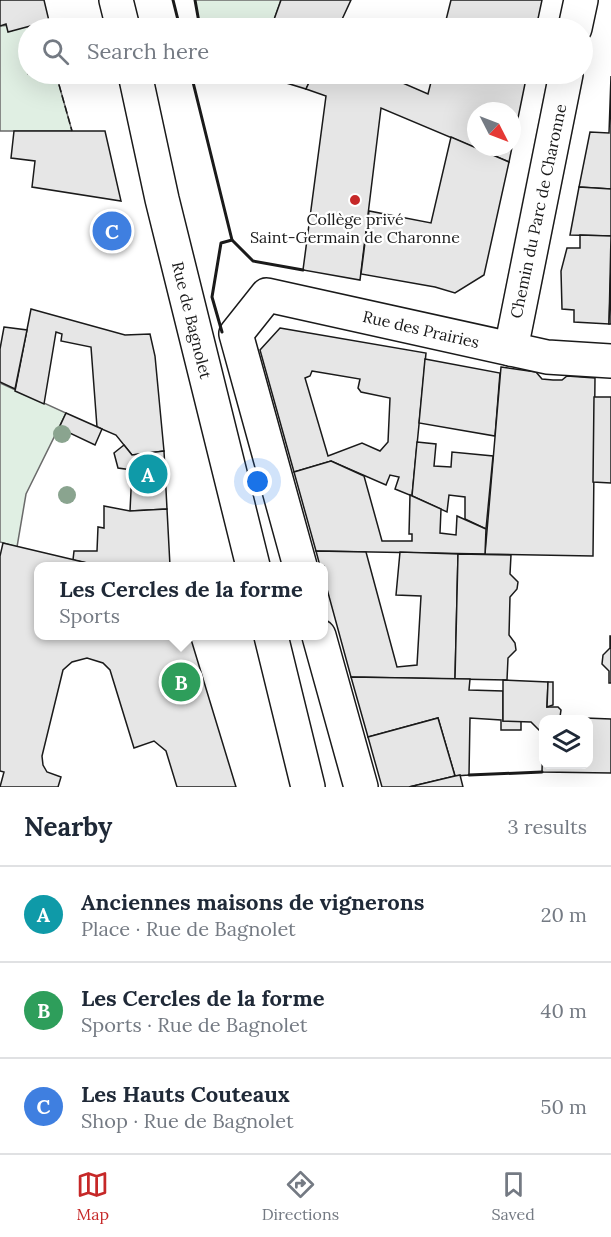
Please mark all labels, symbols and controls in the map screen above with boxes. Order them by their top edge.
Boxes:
search box [18,18,593,84]
icon: search [39,35,72,68]
text: Search here [87,37,209,65]
north arrow [467,102,521,156]
street label: Chemin du Parc de Charonne [505,102,571,320]
marker: Collège privé Saint-Germain de Charonne [348,193,362,207]
pin: C [92,208,132,254]
place label: Collège privé Saint-Germain de Charonne [250,209,460,247]
street label: Rue de Bagnolet [168,259,216,381]
street label: Rue des Prairies [361,306,481,352]
pin: A [128,452,168,496]
your location [243,467,272,496]
popup [34,562,328,640]
text: Les Cercles de la forme [59,575,303,603]
text: Sports [59,603,120,628]
pin: B [162,660,201,704]
map controls [539,715,593,769]
button: layers [539,715,593,769]
text: Nearby [24,810,112,843]
text: 3 results [508,814,587,839]
text: Anciennes maisons de vignerons [81,888,424,916]
text: A [37,902,50,927]
text: 20 m [541,902,587,927]
text: Place · Rue de Bagnolet [81,916,296,941]
text: Les Cercles de la forme [81,984,324,1012]
text: B [37,998,50,1023]
text: 40 m [541,998,587,1023]
text: Sports · Rue de Bagnolet [81,1012,307,1037]
text: Les Hauts Couteaux [81,1080,290,1108]
text: C [37,1094,50,1119]
text: 50 m [541,1094,587,1119]
text: Shop · Rue de Bagnolet [81,1108,294,1133]
tab: Map [76,1168,109,1224]
tab: Directions [262,1168,339,1224]
tab: Saved [491,1168,535,1224]

